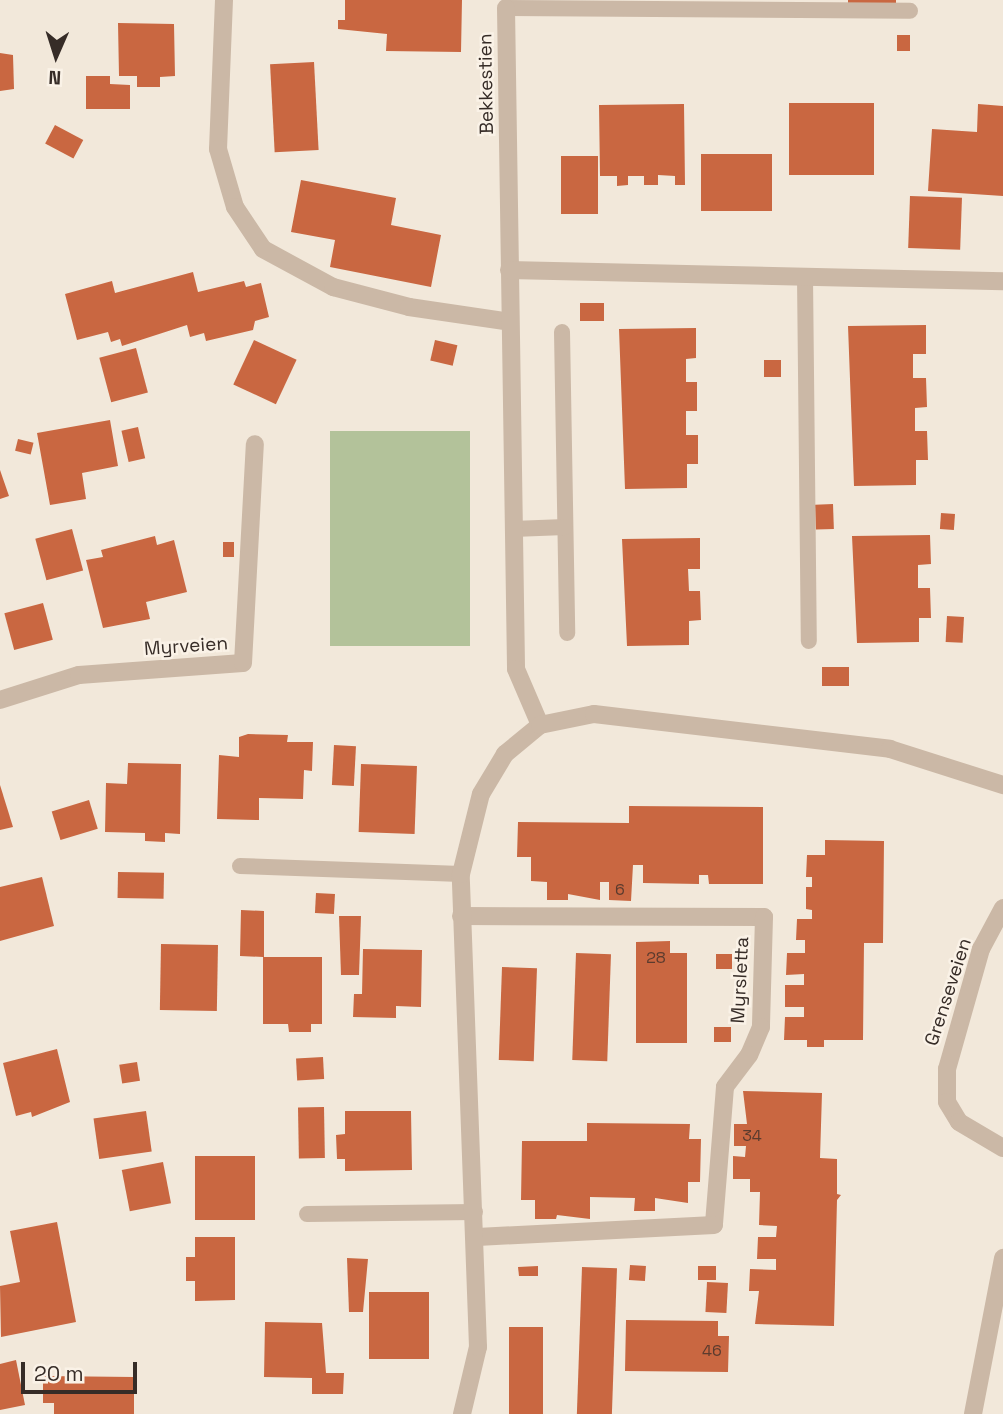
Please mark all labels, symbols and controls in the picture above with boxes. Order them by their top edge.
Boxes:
north arrow [21,21,91,91]
street label: Bekkestien [474,33,498,135]
text: N [48,65,62,90]
street label: Myrveien [143,632,229,660]
house number: 6 [615,880,625,900]
street label: Grenseveien [920,935,976,1049]
street label: Myrsletta [726,936,754,1024]
house number: 28 [646,948,666,968]
house number: 34 [742,1126,762,1146]
house number: 46 [702,1341,722,1361]
scale bar [24,1348,140,1392]
text: 20 m [34,1360,84,1387]

